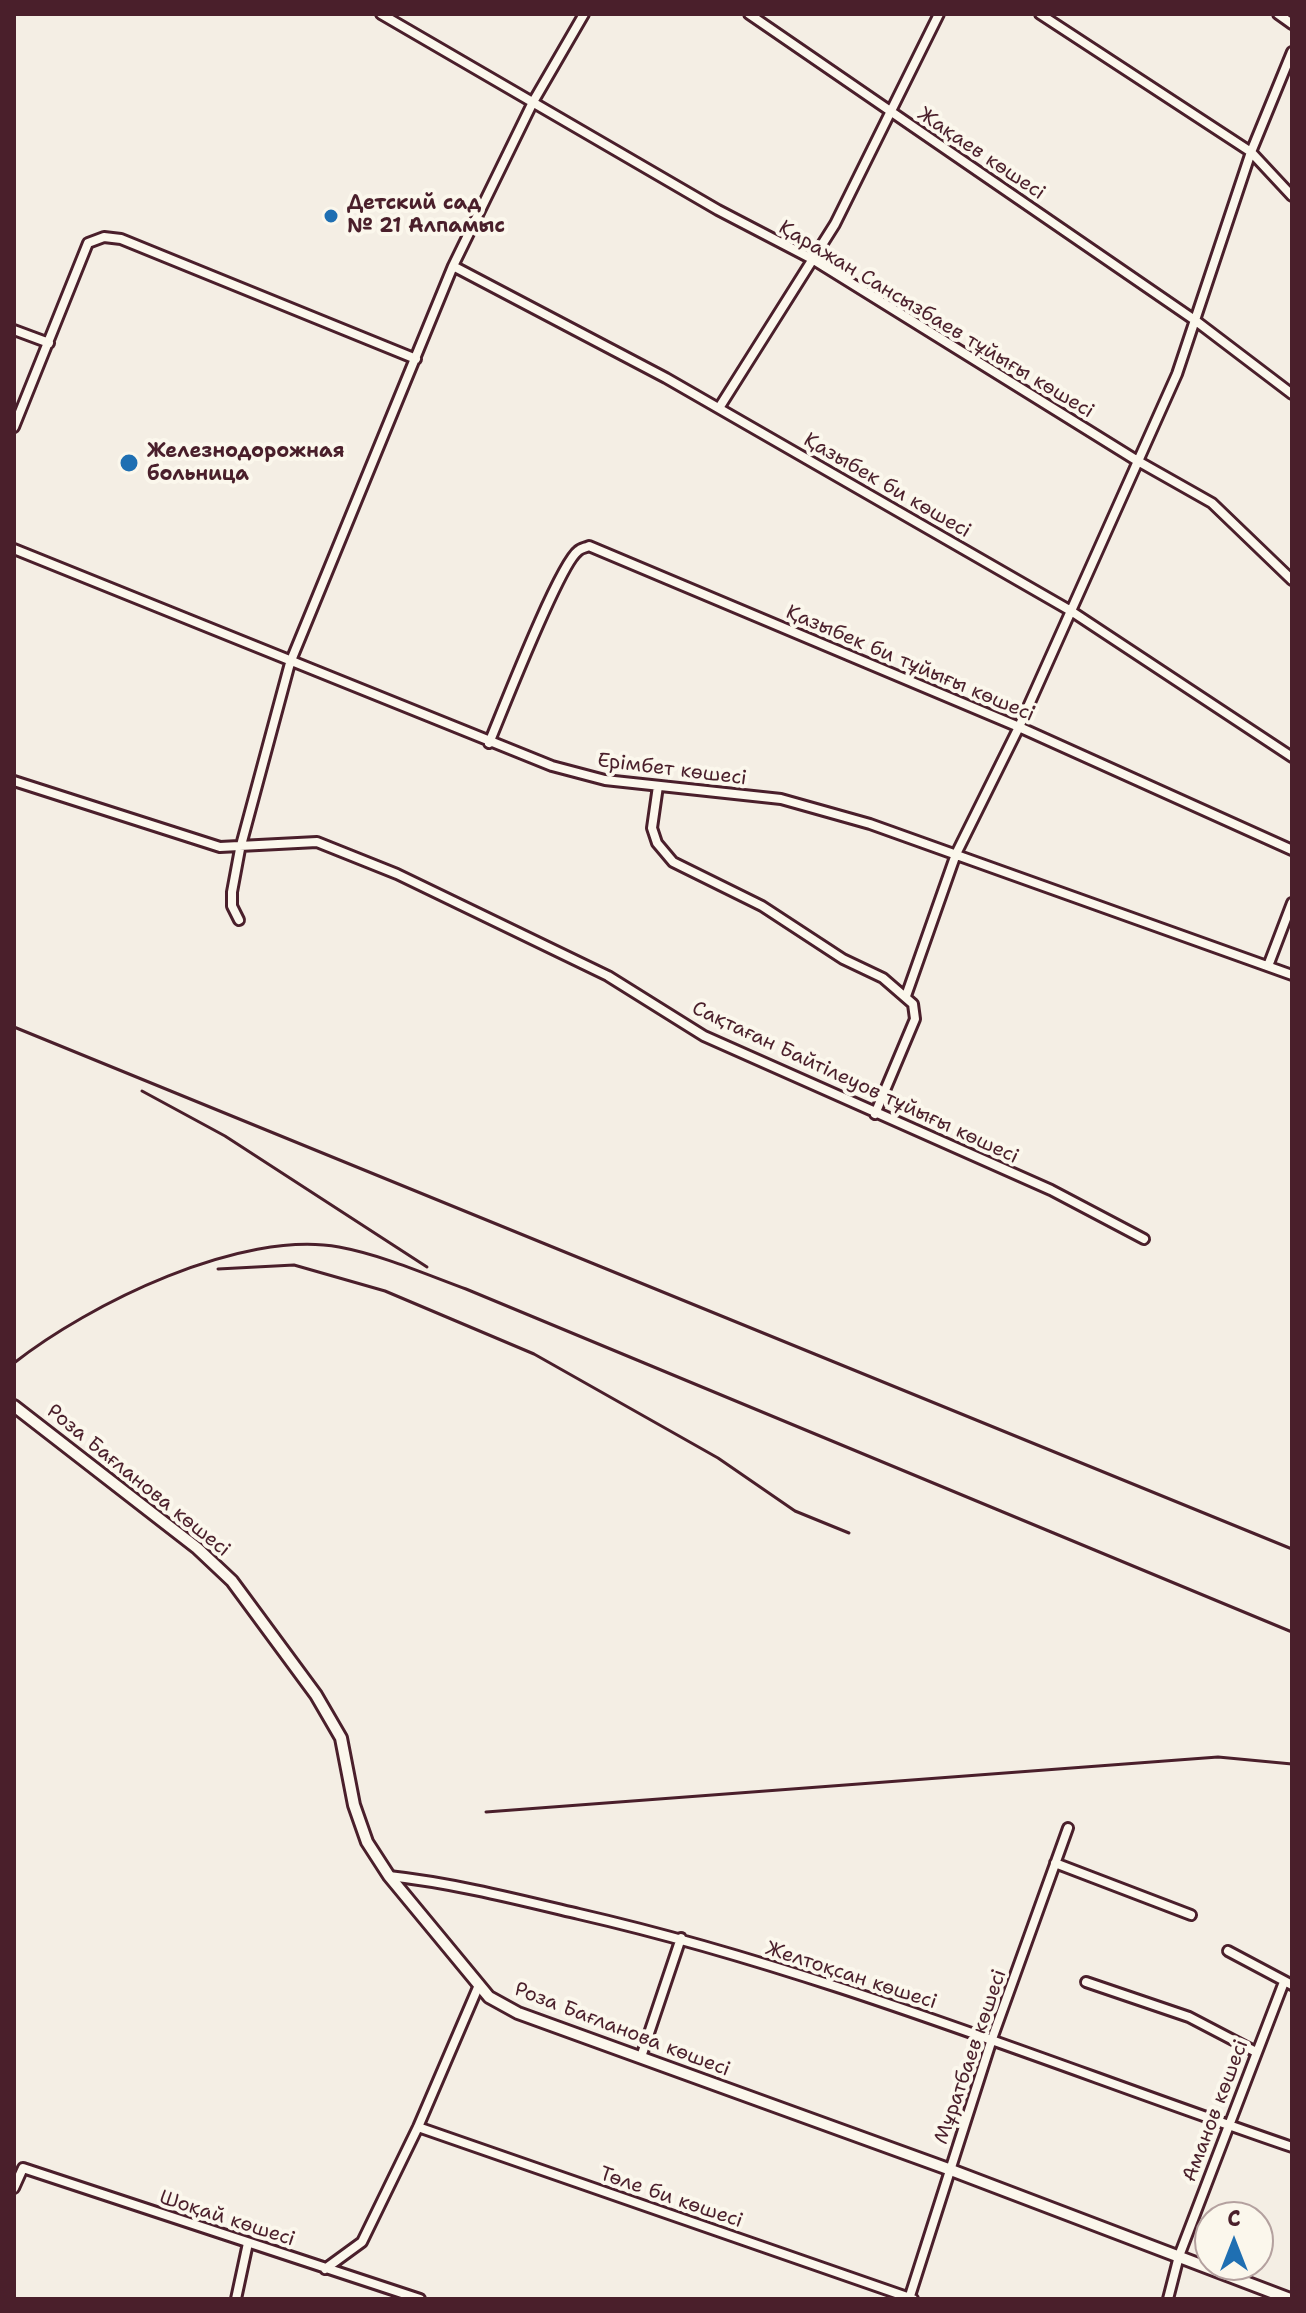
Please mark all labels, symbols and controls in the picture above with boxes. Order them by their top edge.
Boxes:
street label: Жақаев көшесі [913,103,1049,205]
place label: Детский сад № 21 Алпамыс [347,192,505,239]
marker: Детский сад № 21 Алпамыс [322,207,340,225]
street label: Қаражан Сансызбаев тұйығы көшесі [774,216,1098,424]
street label: Қазыбек би көшесі [799,428,975,544]
place label: Железнодорожная больница [147,440,344,487]
marker: Железнодорожная больница [118,452,140,474]
street label: Қазыбек би тұйығы көшесі [782,601,1038,727]
street label: Ерімбет көшесі [596,749,748,791]
street label: Сақтаған Байтілеуов тұйығы көшесі [688,997,1022,1169]
street label: Роза Бағланова көшесі [41,1400,235,1562]
street label: Желтоқсан көшесі [762,1937,940,2015]
street label: Мұратбаев көшесі [930,1967,1012,2147]
street label: Роза Бағланова көшесі [511,1978,733,2082]
street label: Аманов көшесі [1178,2037,1254,2185]
street label: Төле би көшесі [596,2162,746,2234]
street label: Шоқай көшесі [156,2186,298,2252]
north arrow [1194,2201,1274,2281]
text: С [1227,2204,1241,2233]

